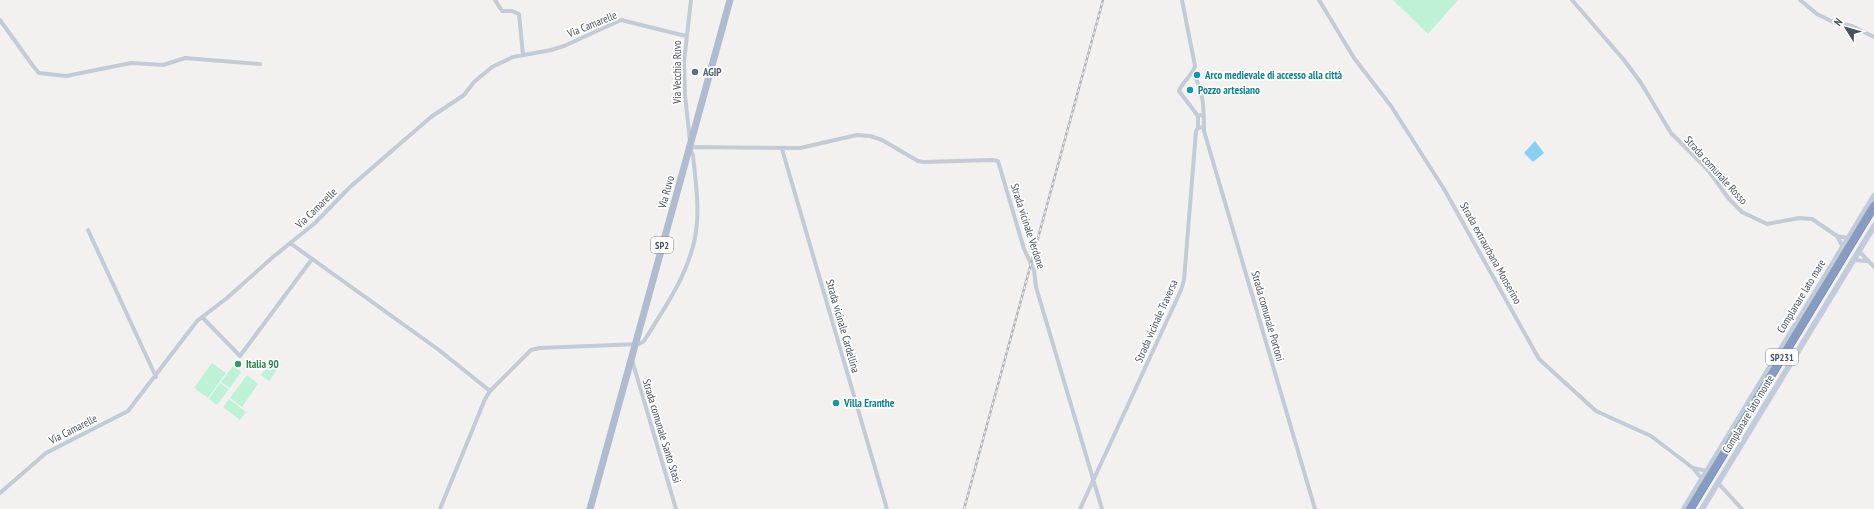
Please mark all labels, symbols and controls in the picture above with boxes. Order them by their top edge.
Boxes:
street label: Via Camarelle [564,8,619,41]
north arrow [1826,8,1866,48]
text: N [1831,15,1845,29]
street label: Via Vecchia Ruvo [670,40,684,105]
place label: AGIP [702,65,722,79]
marker: AGIP [690,67,700,77]
place label: Arco medievale di accesso alla città [1204,68,1343,82]
marker: Arco medievale di accesso alla città [1192,70,1202,80]
place label: Pozzo artesiano [1198,83,1260,97]
marker: Pozzo artesiano [1185,85,1195,95]
street label: Strada comunale Rosso [1682,133,1751,207]
street label: Via Ruvo [655,174,677,211]
street label: Strada vicinale Verdone [1008,182,1049,271]
street label: Via Camarelle [292,184,340,232]
street label: Strada extraurbana Monserino [1457,200,1525,307]
road number: SP2 [651,237,673,253]
street label: Complanare lato mare [1773,256,1829,335]
street label: Strada comunale Portoni [1248,269,1288,363]
street label: Strada vicinale Traversa [1131,277,1181,365]
street label: Strada vicinale Cardellina [823,278,863,374]
road number: SP231 [1766,349,1798,365]
place label: Italia 90 [246,357,279,371]
marker: Italia 90 [233,359,243,369]
street label: Complanare lato monte [1719,372,1777,456]
street label: Strada comunale Santo Stasi [640,377,684,485]
place label: Villa Eranthe [843,396,895,410]
marker: Villa Eranthe [831,398,841,408]
street label: Via Camarelle [46,411,100,448]

